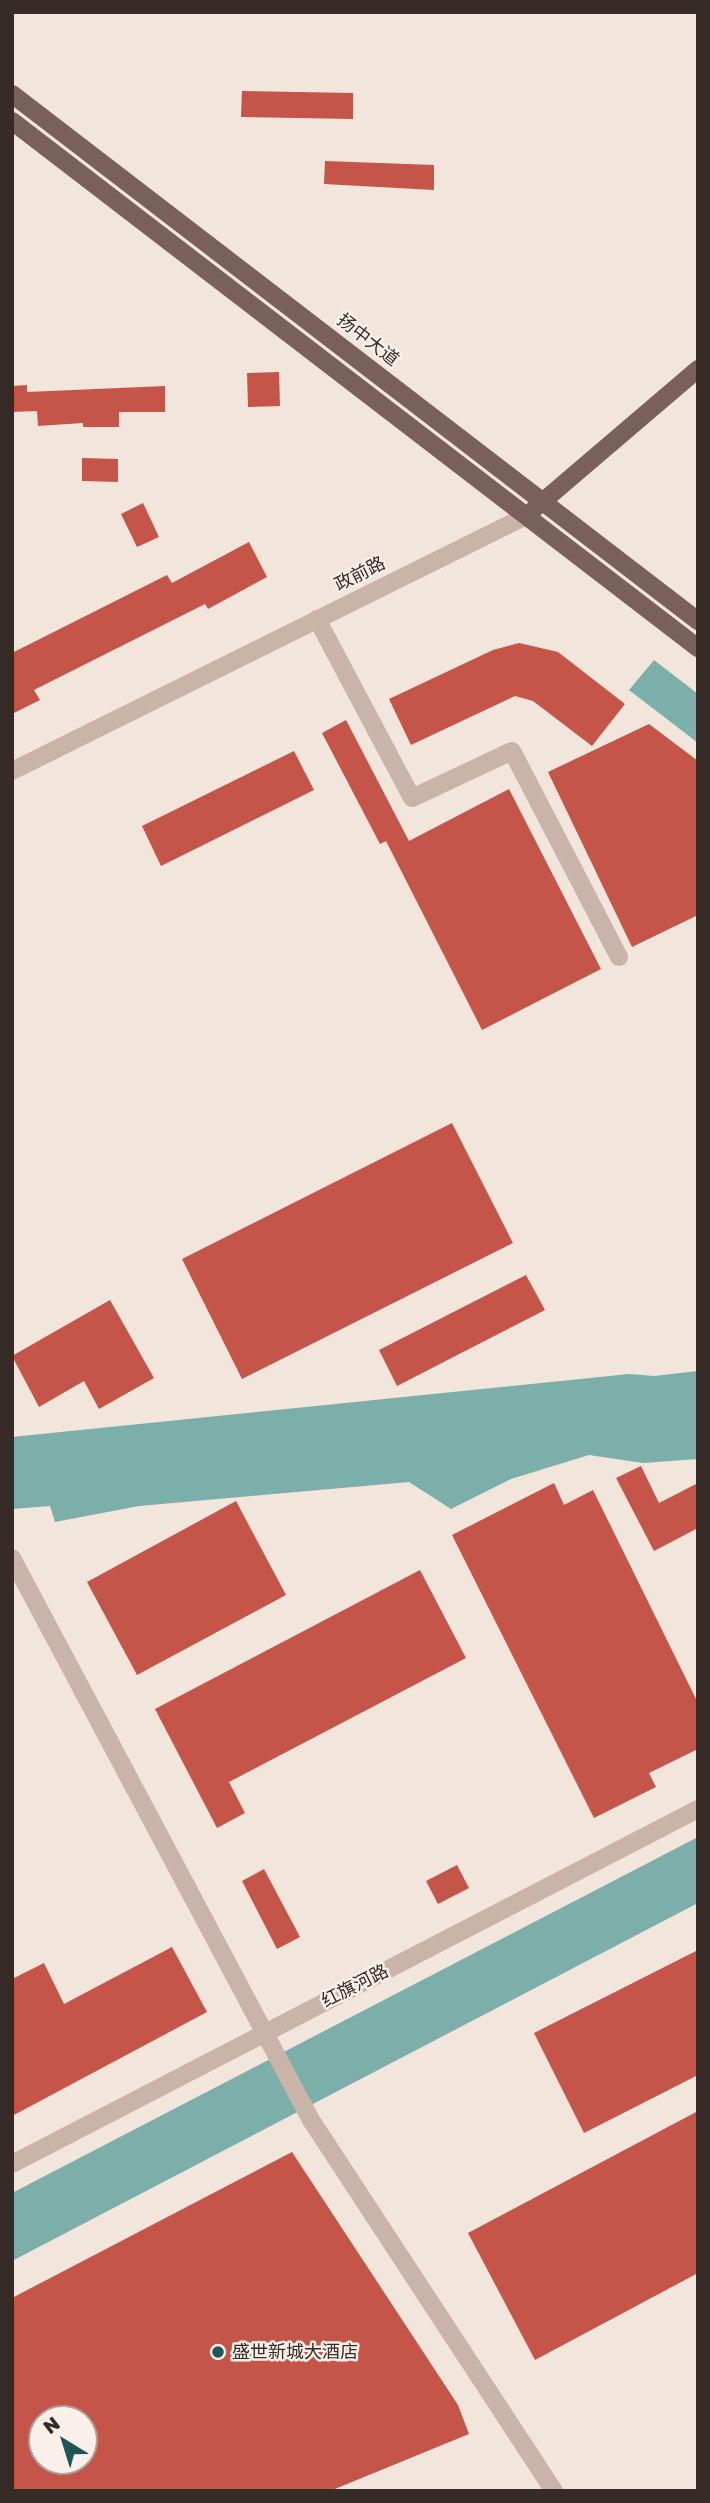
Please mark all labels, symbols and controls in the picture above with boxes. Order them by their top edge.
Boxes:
street label: 扬中大道 [333,309,403,371]
street label: 政前路 [331,552,389,596]
street label: 红旗河路 [318,1960,392,2012]
place label: 盛世新城大酒店 [232,2341,358,2363]
marker: 盛世新城大酒店 [210,2344,226,2360]
north arrow [28,2405,98,2475]
text: N [38,2411,64,2438]

